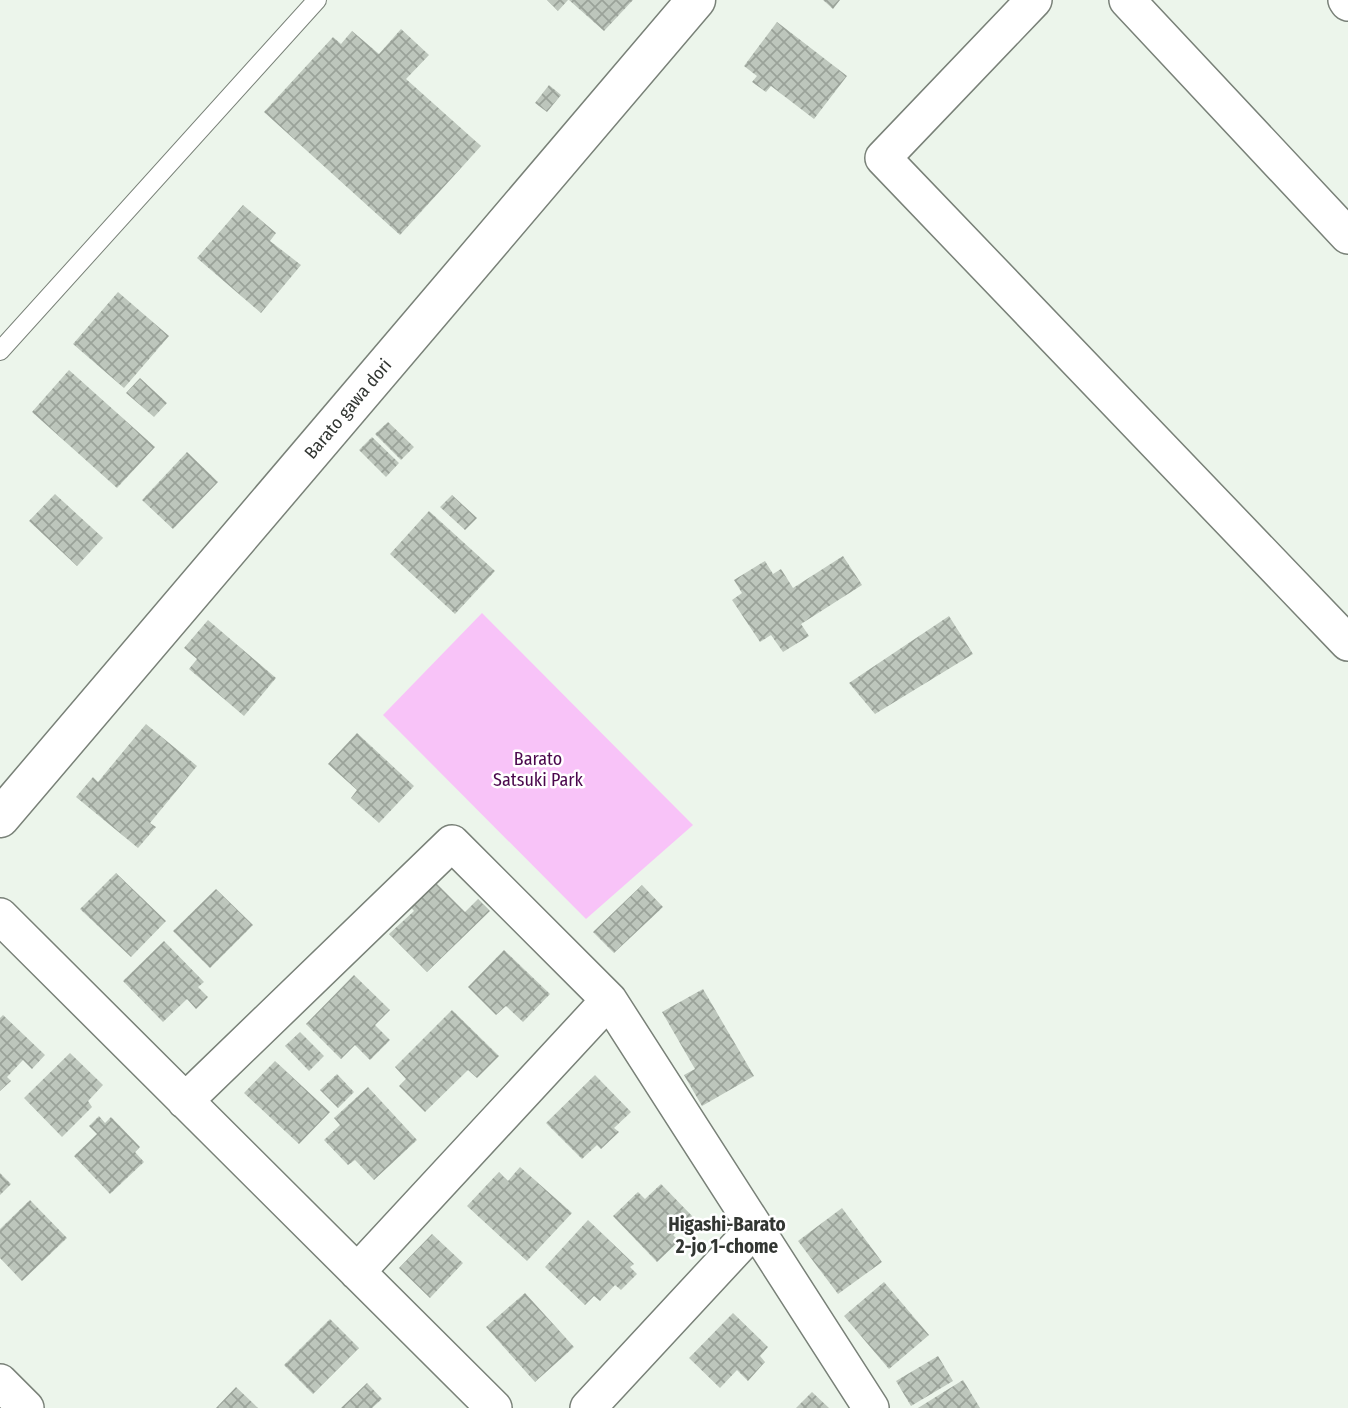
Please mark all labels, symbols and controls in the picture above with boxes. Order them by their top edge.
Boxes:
street label: Barato gawa dori [300,354,396,464]
park label: Barato Satsuki Park [493,748,584,791]
district label: Higashi-Barato 2-jo 1-chome [668,1213,786,1258]

